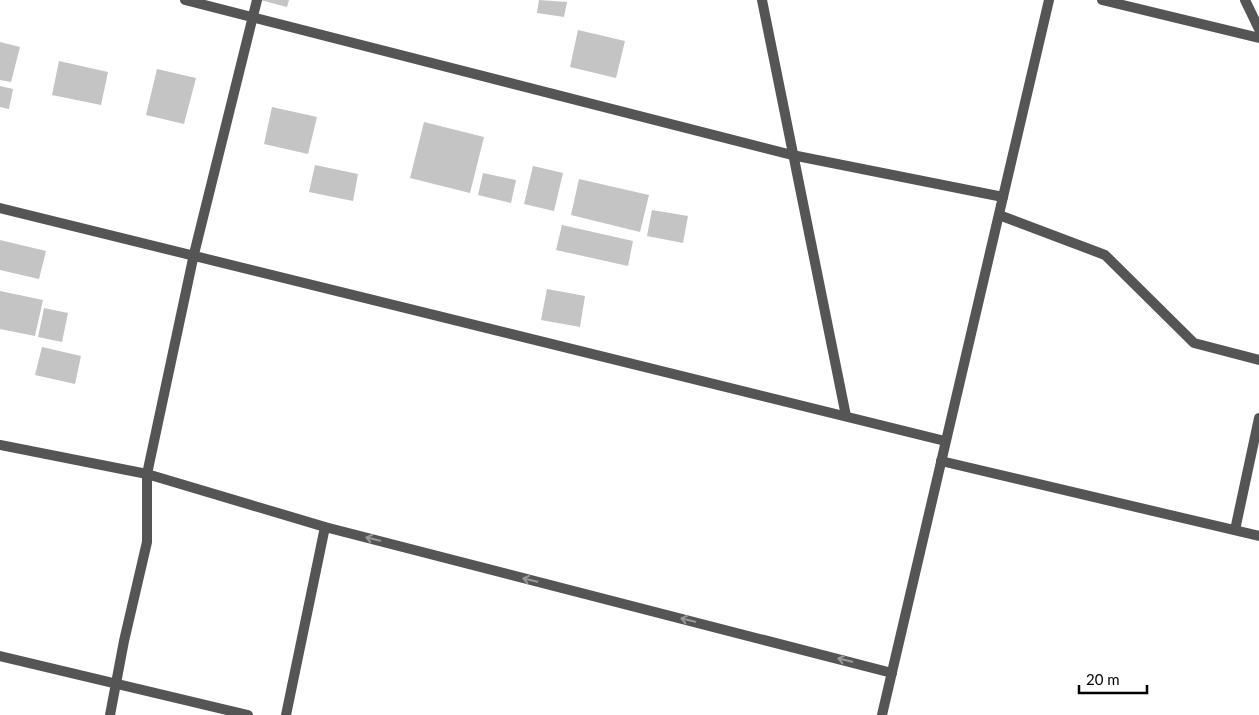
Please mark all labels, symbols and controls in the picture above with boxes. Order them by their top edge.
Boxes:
one-way arrow [365,534,381,543]
one-way arrow [523,574,539,584]
one-way arrow [680,615,696,624]
one-way arrow [837,655,853,665]
scale bar [1079,662,1146,694]
text: 20 m [1086,670,1120,688]

